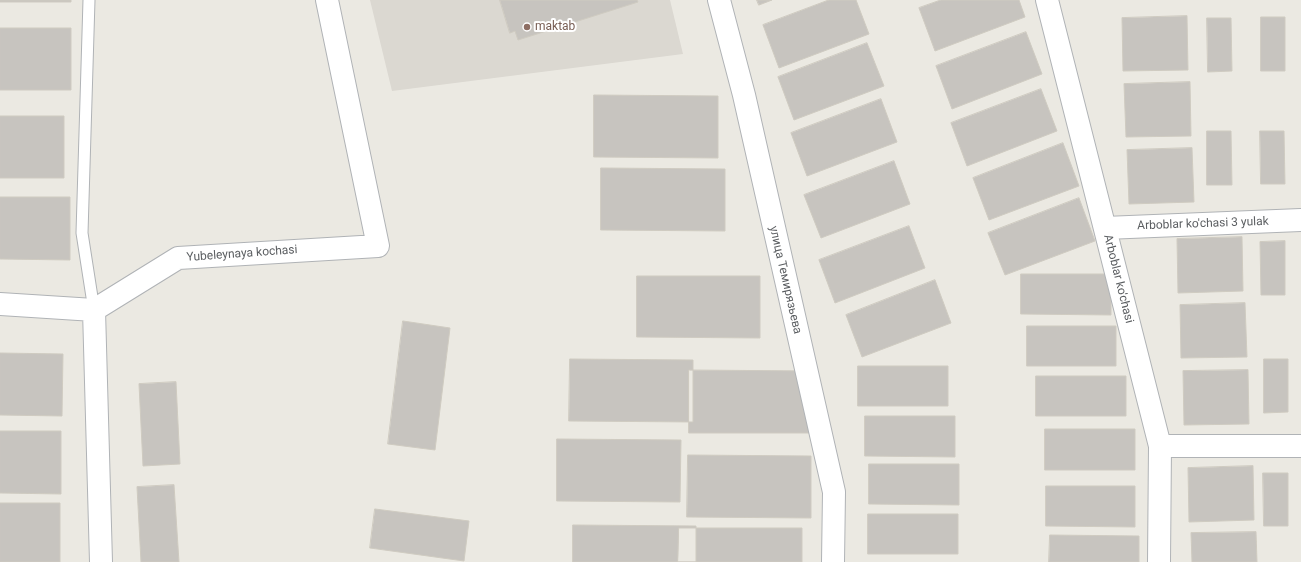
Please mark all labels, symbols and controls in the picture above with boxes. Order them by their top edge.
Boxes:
place label: maktab [535,20,575,34]
marker: maktab [522,22,532,32]
street label: Arboblar ko'chasi 3 yulak [1137,215,1269,233]
street label: улица Темирязьева [766,225,804,335]
street label: Arboblar ko'chasi [1100,233,1136,325]
street label: Yubeleynaya kochasi [186,243,298,265]

